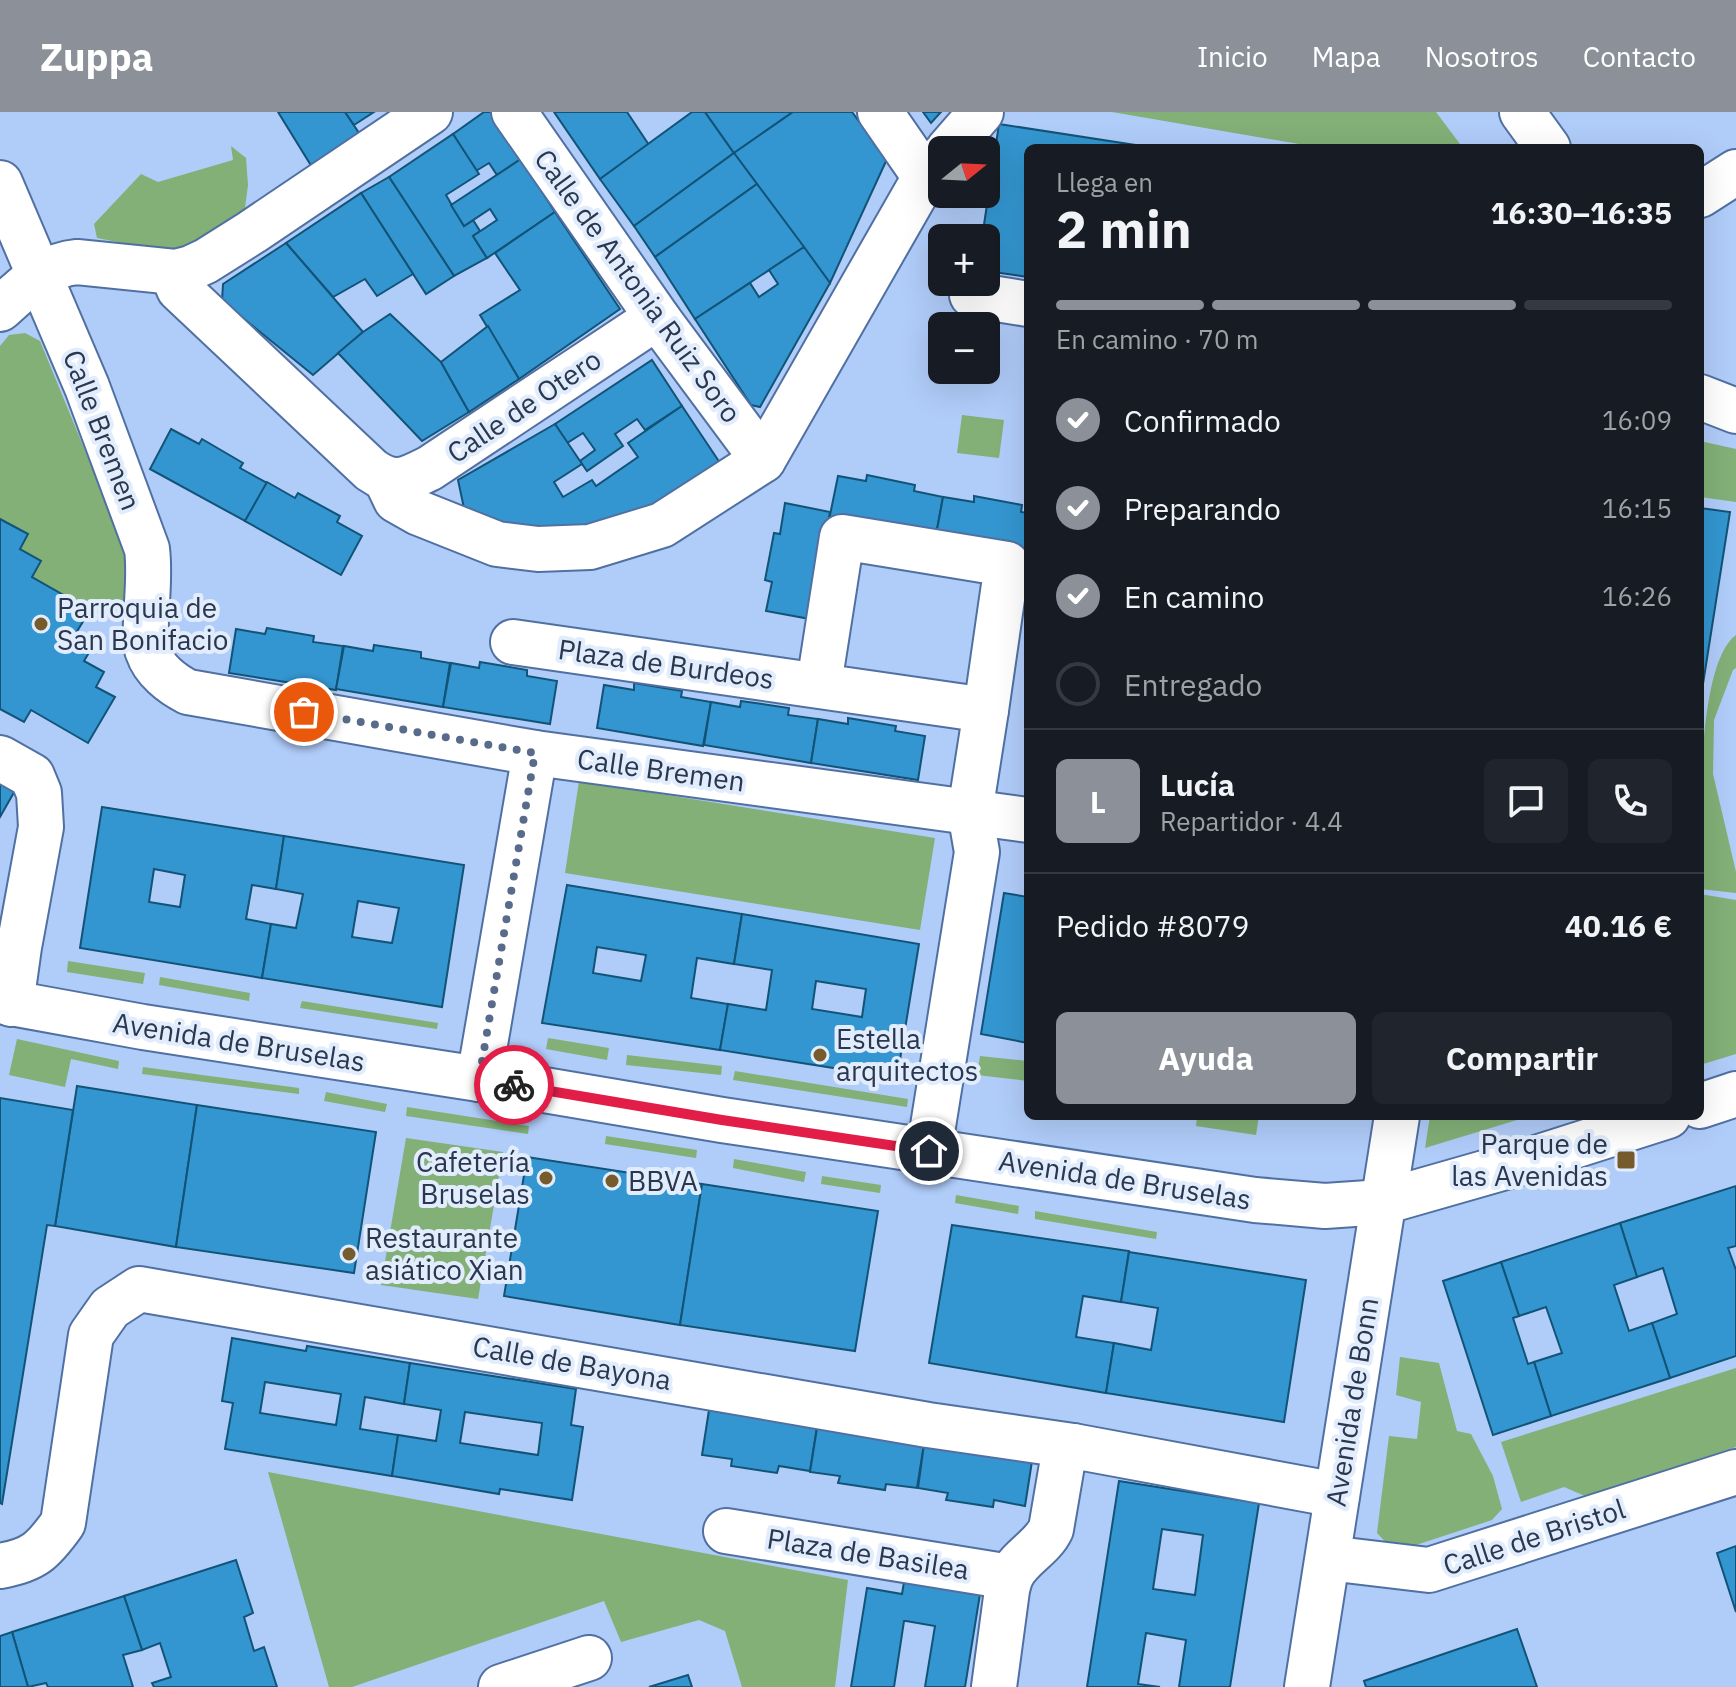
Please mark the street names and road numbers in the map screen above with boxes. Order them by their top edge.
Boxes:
street label: Calle de Antonia Ruiz Soro [527,142,750,430]
street label: Calle de Otero [439,340,608,471]
street label: Calle Bremen [55,344,150,515]
street label: Plaza de Burdeos [556,630,776,697]
street label: Calle Bremen [575,739,747,800]
street label: Avenida de Bruselas [110,1003,368,1080]
street label: Avenida de Bruselas [996,1141,1254,1218]
street label: Avenida de Bonn [1317,1295,1386,1509]
street label: Calle de Bayona [470,1327,674,1398]
street label: Calle de Bristol [1438,1490,1630,1583]
street label: Plaza de Basilea [764,1519,972,1588]

